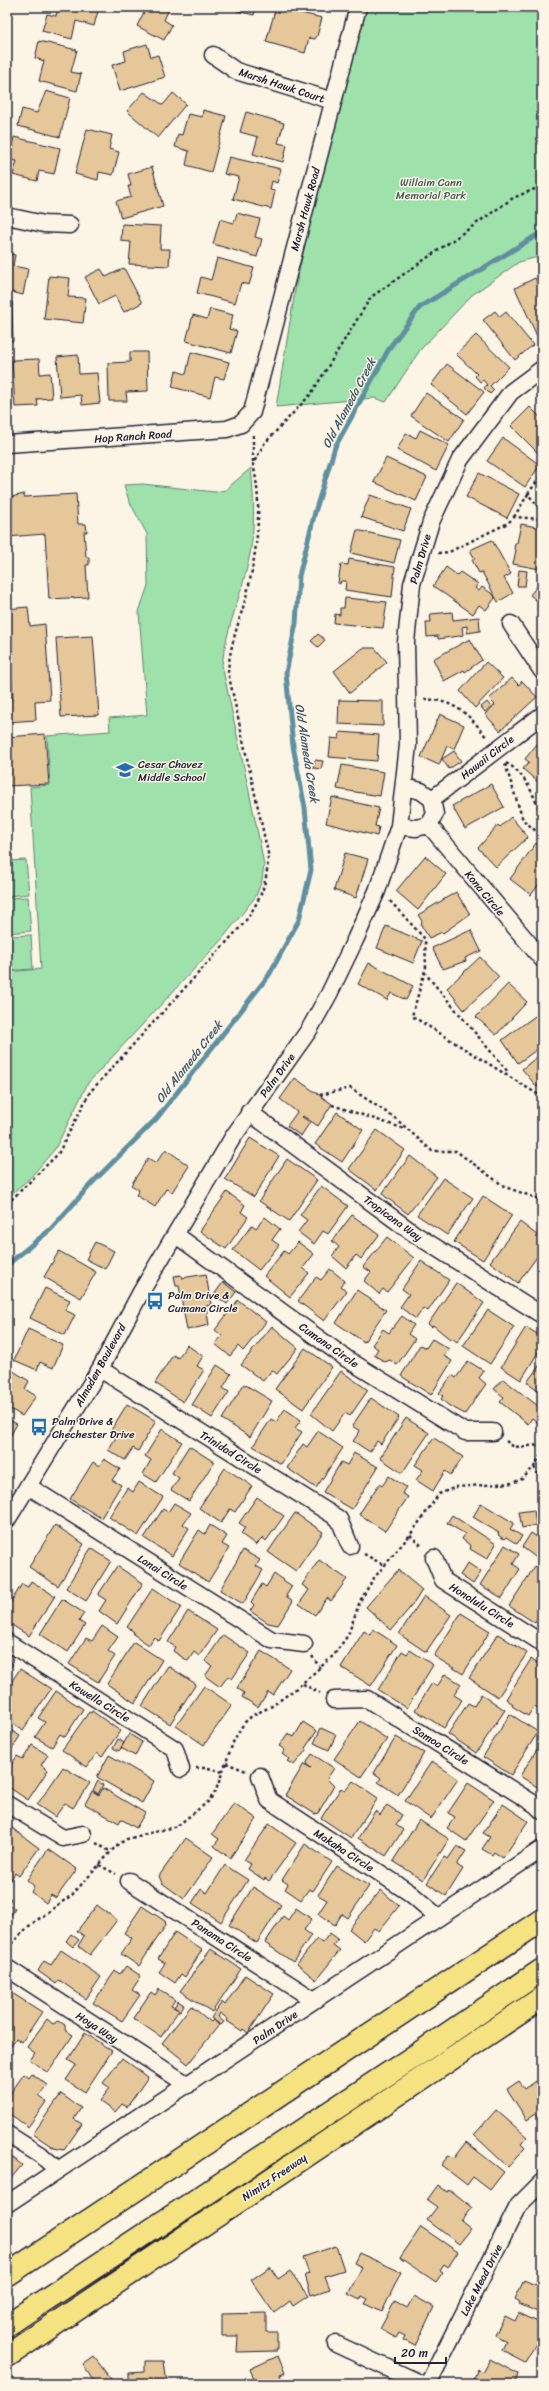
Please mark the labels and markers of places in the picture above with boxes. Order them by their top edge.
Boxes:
place label: Cesar Chavez Middle School [138,755,206,787]
school or university icon: Cesar Chavez Middle School [115,760,135,780]
place label: Palm Drive & Cumana Circle [168,1286,238,1318]
bus stop icon: Palm Drive & Cumana Circle [145,1291,165,1311]
place label: Palm Drive & Chechester Drive [52,1412,135,1444]
bus stop icon: Palm Drive & Chechester Drive [29,1417,49,1437]

